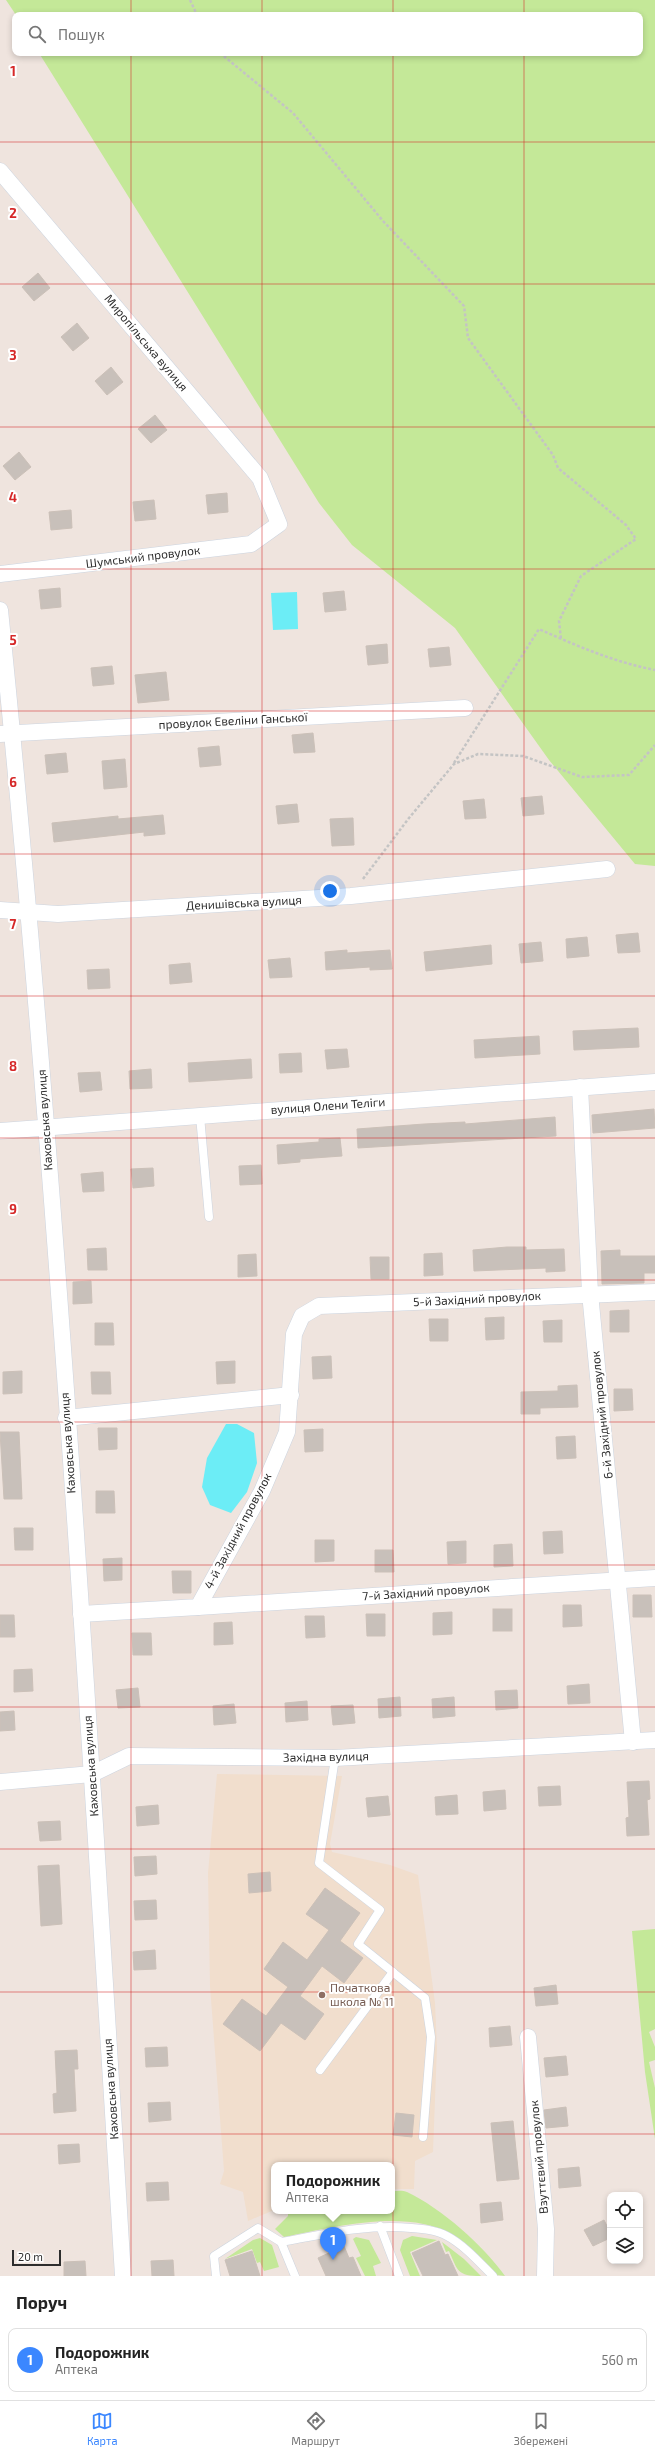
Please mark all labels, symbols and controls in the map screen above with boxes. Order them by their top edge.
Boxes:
search box [12,12,643,56]
icon: search [26,23,48,45]
text: Пошук [58,25,105,43]
text: 1 [10,63,16,79]
text: 2 [9,205,17,221]
street label: Миропільська вулиця [101,291,191,394]
text: 3 [9,347,17,363]
text: 4 [9,489,17,505]
street label: Шумський провулок [85,542,202,571]
text: 5 [9,632,17,648]
street label: провулок Евеліни Ганської [158,709,309,732]
text: 6 [9,774,17,790]
your location [320,881,340,901]
street label: Денишівська вулиця [186,892,302,913]
text: 7 [10,916,17,932]
text: 8 [9,1058,17,1074]
street label: Каховська вулиця [33,1069,56,1171]
street label: вулиця Олени Теліги [270,1094,386,1117]
text: 9 [9,1201,17,1217]
street label: 5-й Західний провулок [413,1288,542,1309]
street label: 6-й Західний провулок [587,1350,616,1480]
street label: Каховська вулиця [56,1392,79,1494]
street label: 4-й Західний провулок [201,1470,275,1591]
street label: 7-й Західний провулок [362,1580,491,1603]
street label: Каховська вулиця [79,1715,102,1817]
street label: Західна вулиця [283,1748,369,1765]
place label: Початкова школа № 11 [330,1980,394,2008]
marker: Початкова школа № 11 [317,1990,327,2000]
street label: Каховська вулиця [99,2038,122,2140]
street label: Взуттєвий провулок [526,2099,551,2215]
popup [271,2162,395,2214]
text: Подорожник [286,2171,380,2189]
text: Аптека [286,2189,329,2205]
map controls [607,2192,643,2264]
button: locate [607,2192,643,2228]
pin: 1 [320,2227,346,2260]
button: layers [607,2228,643,2264]
scale bar [12,2248,61,2267]
text: 20 m [18,2250,43,2263]
text: Поруч [16,2292,67,2312]
text: Подорожник [55,2343,149,2361]
text: 1 [27,2352,33,2368]
text: 560 m [601,2352,638,2368]
text: Аптека [55,2361,98,2377]
tab: Карта [87,2410,117,2447]
tab: Маршрут [291,2410,340,2447]
tab: Збережені [514,2410,568,2447]

